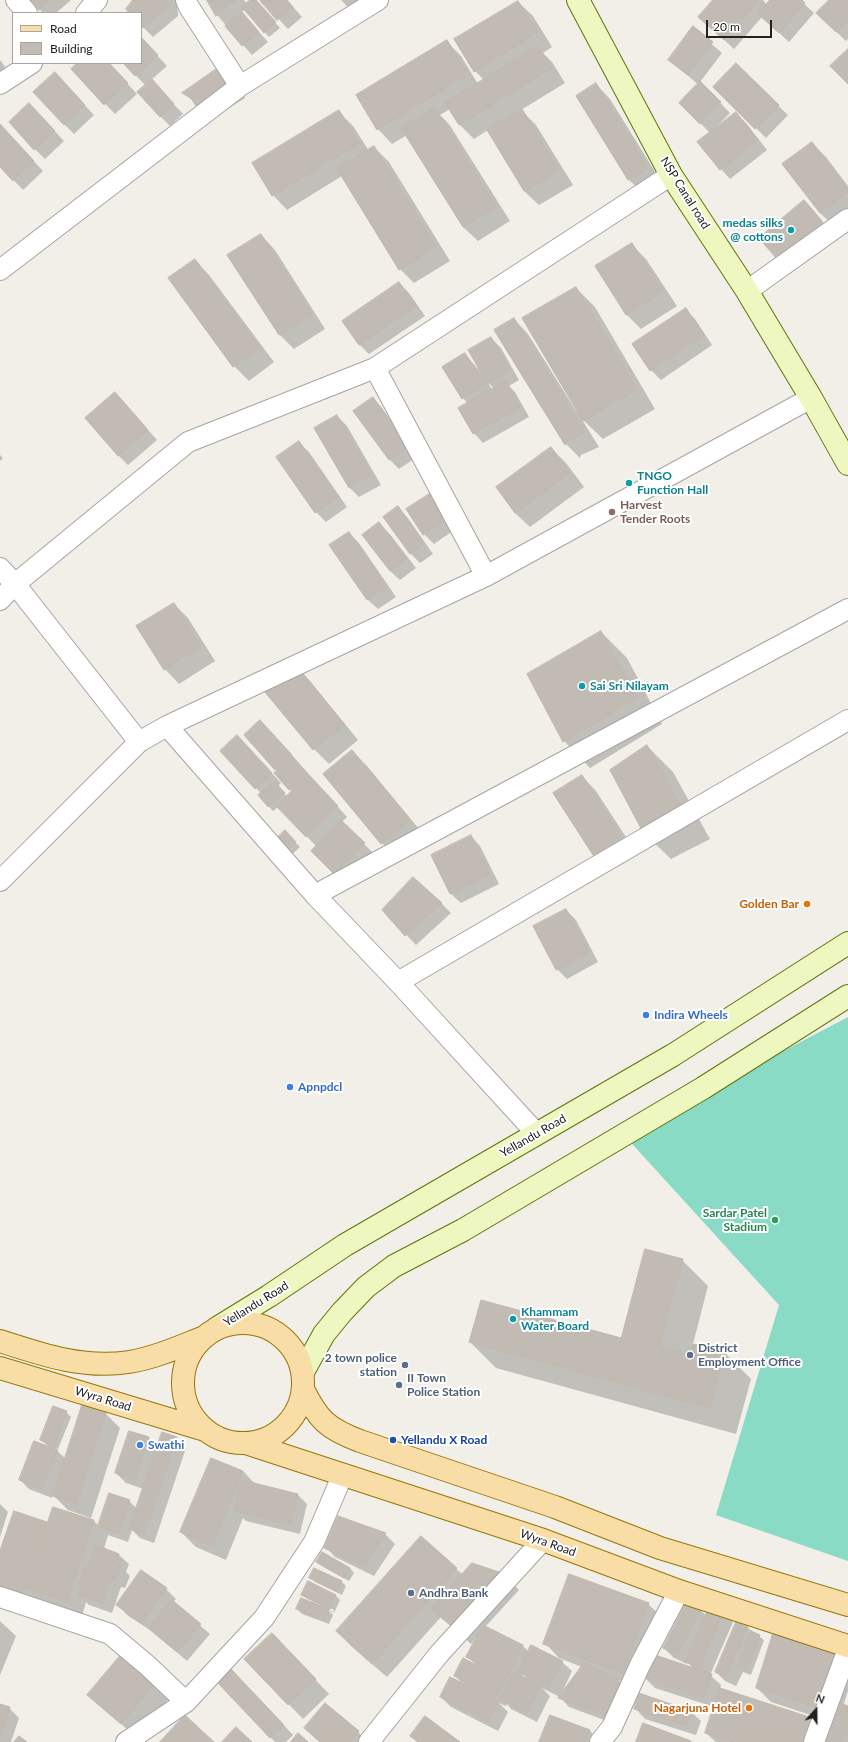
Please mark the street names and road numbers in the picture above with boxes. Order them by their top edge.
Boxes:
street label: NSP Canal road [657,154,713,232]
street label: Yellandu Road [497,1111,569,1161]
street label: Yellandu Road [221,1278,291,1330]
street label: Wyra Road [73,1384,133,1414]
street label: Wyra Road [518,1526,578,1560]

